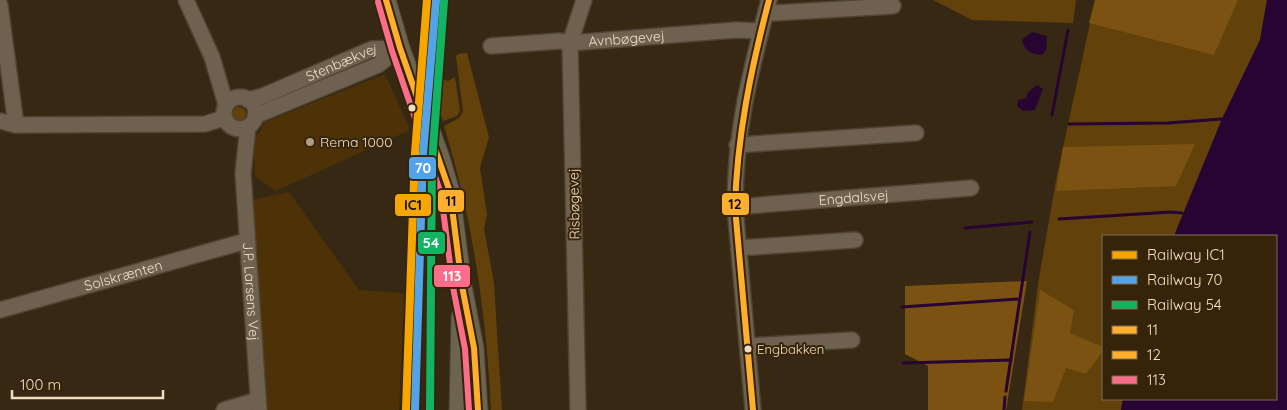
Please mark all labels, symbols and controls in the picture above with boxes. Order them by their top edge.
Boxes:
street label: Avnbøgevej [588,27,665,51]
street label: Stenbækvej [303,40,377,86]
unlabelled marker [407,103,417,113]
place label: Rema 1000 [320,133,392,151]
marker: Rema 1000 [304,136,316,148]
line badge: 70 [408,156,437,180]
text: 70 [415,159,432,177]
street label: Risbøgevej [564,168,584,240]
street label: Engdalsvej [818,186,889,209]
line badge: 11 [437,189,465,213]
text: 11 [446,192,456,210]
line badge: 12 [721,192,750,216]
line badge: IC1 [394,193,432,217]
text: 12 [728,195,742,213]
text: IC1 [404,196,422,214]
line badge: 54 [417,231,446,255]
text: 54 [423,234,439,252]
legend [1102,235,1277,400]
street label: J.P. Larsens Vej [239,242,263,341]
text: Railway IC1 [1147,245,1225,264]
street label: Solskrænten [82,256,164,295]
line badge: 113 [433,264,471,288]
text: 113 [443,267,461,285]
text: Railway 70 [1147,270,1222,289]
text: Railway 54 [1147,295,1222,314]
text: 11 [1147,320,1158,339]
place label: Engbakken [757,341,824,357]
marker: Engbakken [743,344,753,354]
text: 12 [1147,345,1161,364]
scale bar [12,368,164,400]
text: 113 [1147,370,1166,389]
text: 100 m [20,375,61,394]

